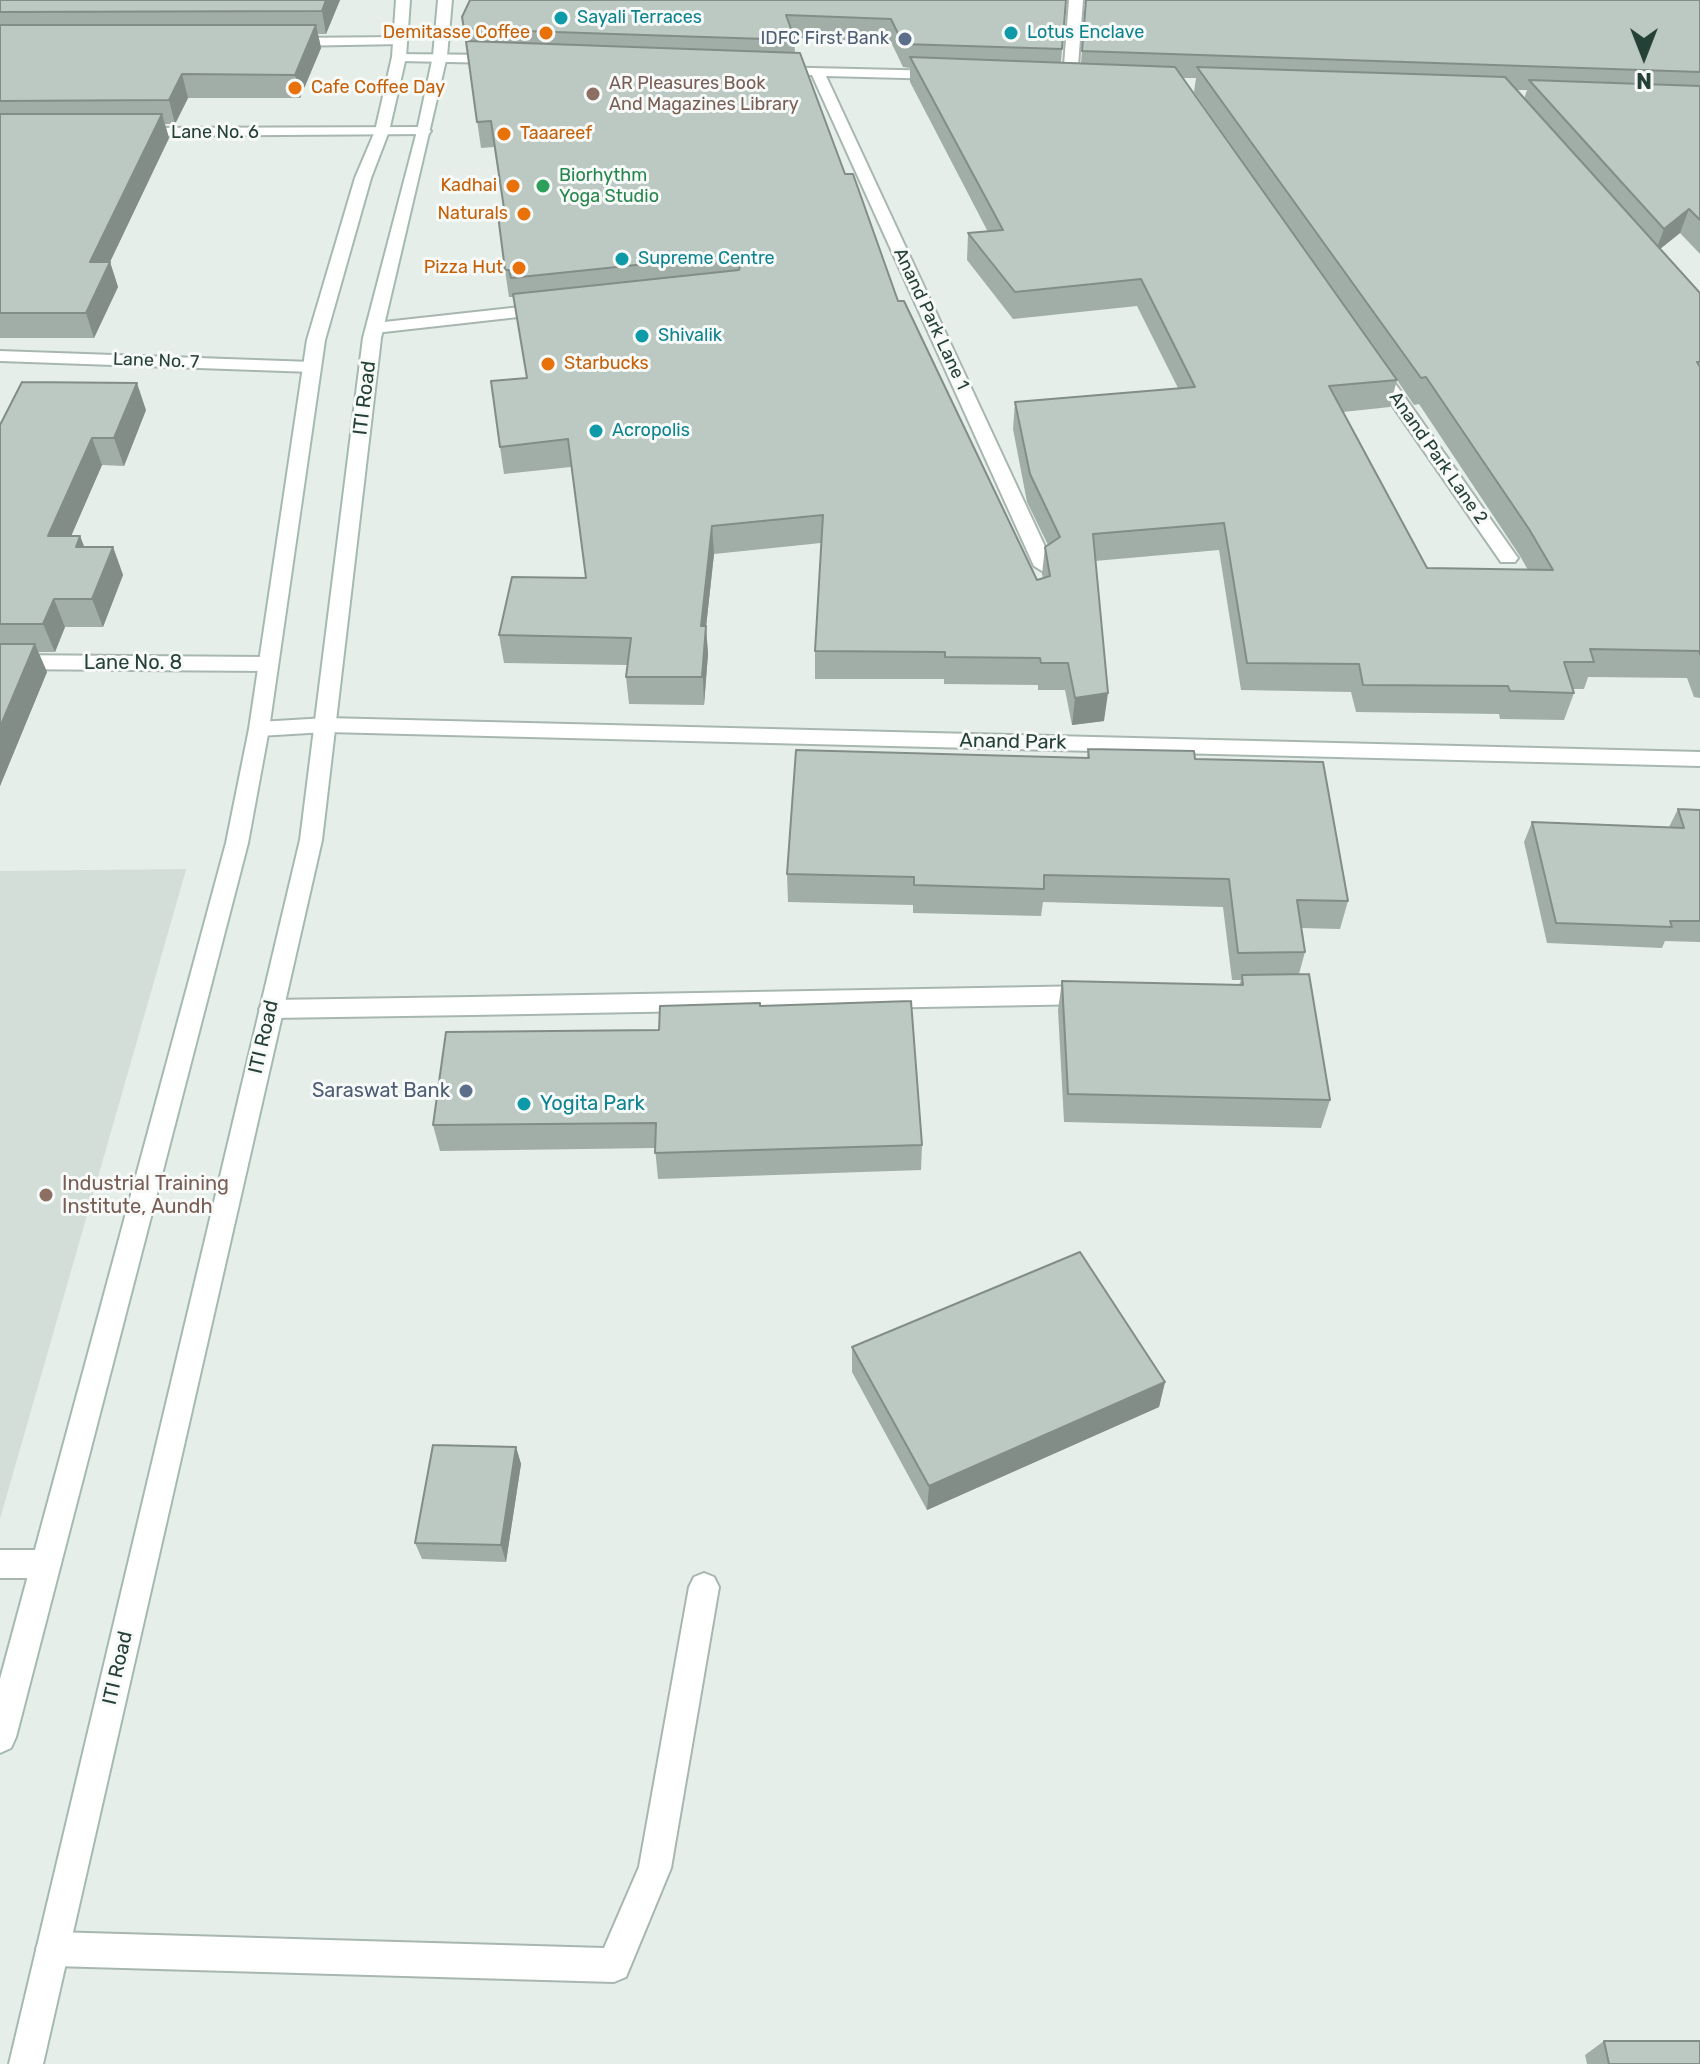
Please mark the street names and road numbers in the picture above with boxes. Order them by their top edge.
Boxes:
street label: Lane No. 6 [171,122,259,144]
street label: Anand Park Lane 1 [889,245,973,393]
street label: Lane No. 7 [112,349,200,373]
street label: ITI Road [349,359,381,437]
street label: Anand Park Lane 2 [1384,388,1492,528]
street label: Lane No. 8 [84,651,182,675]
street label: Anand Park [959,729,1067,755]
street label: ITI Road [244,998,284,1076]
street label: ITI Road [98,1629,138,1707]

